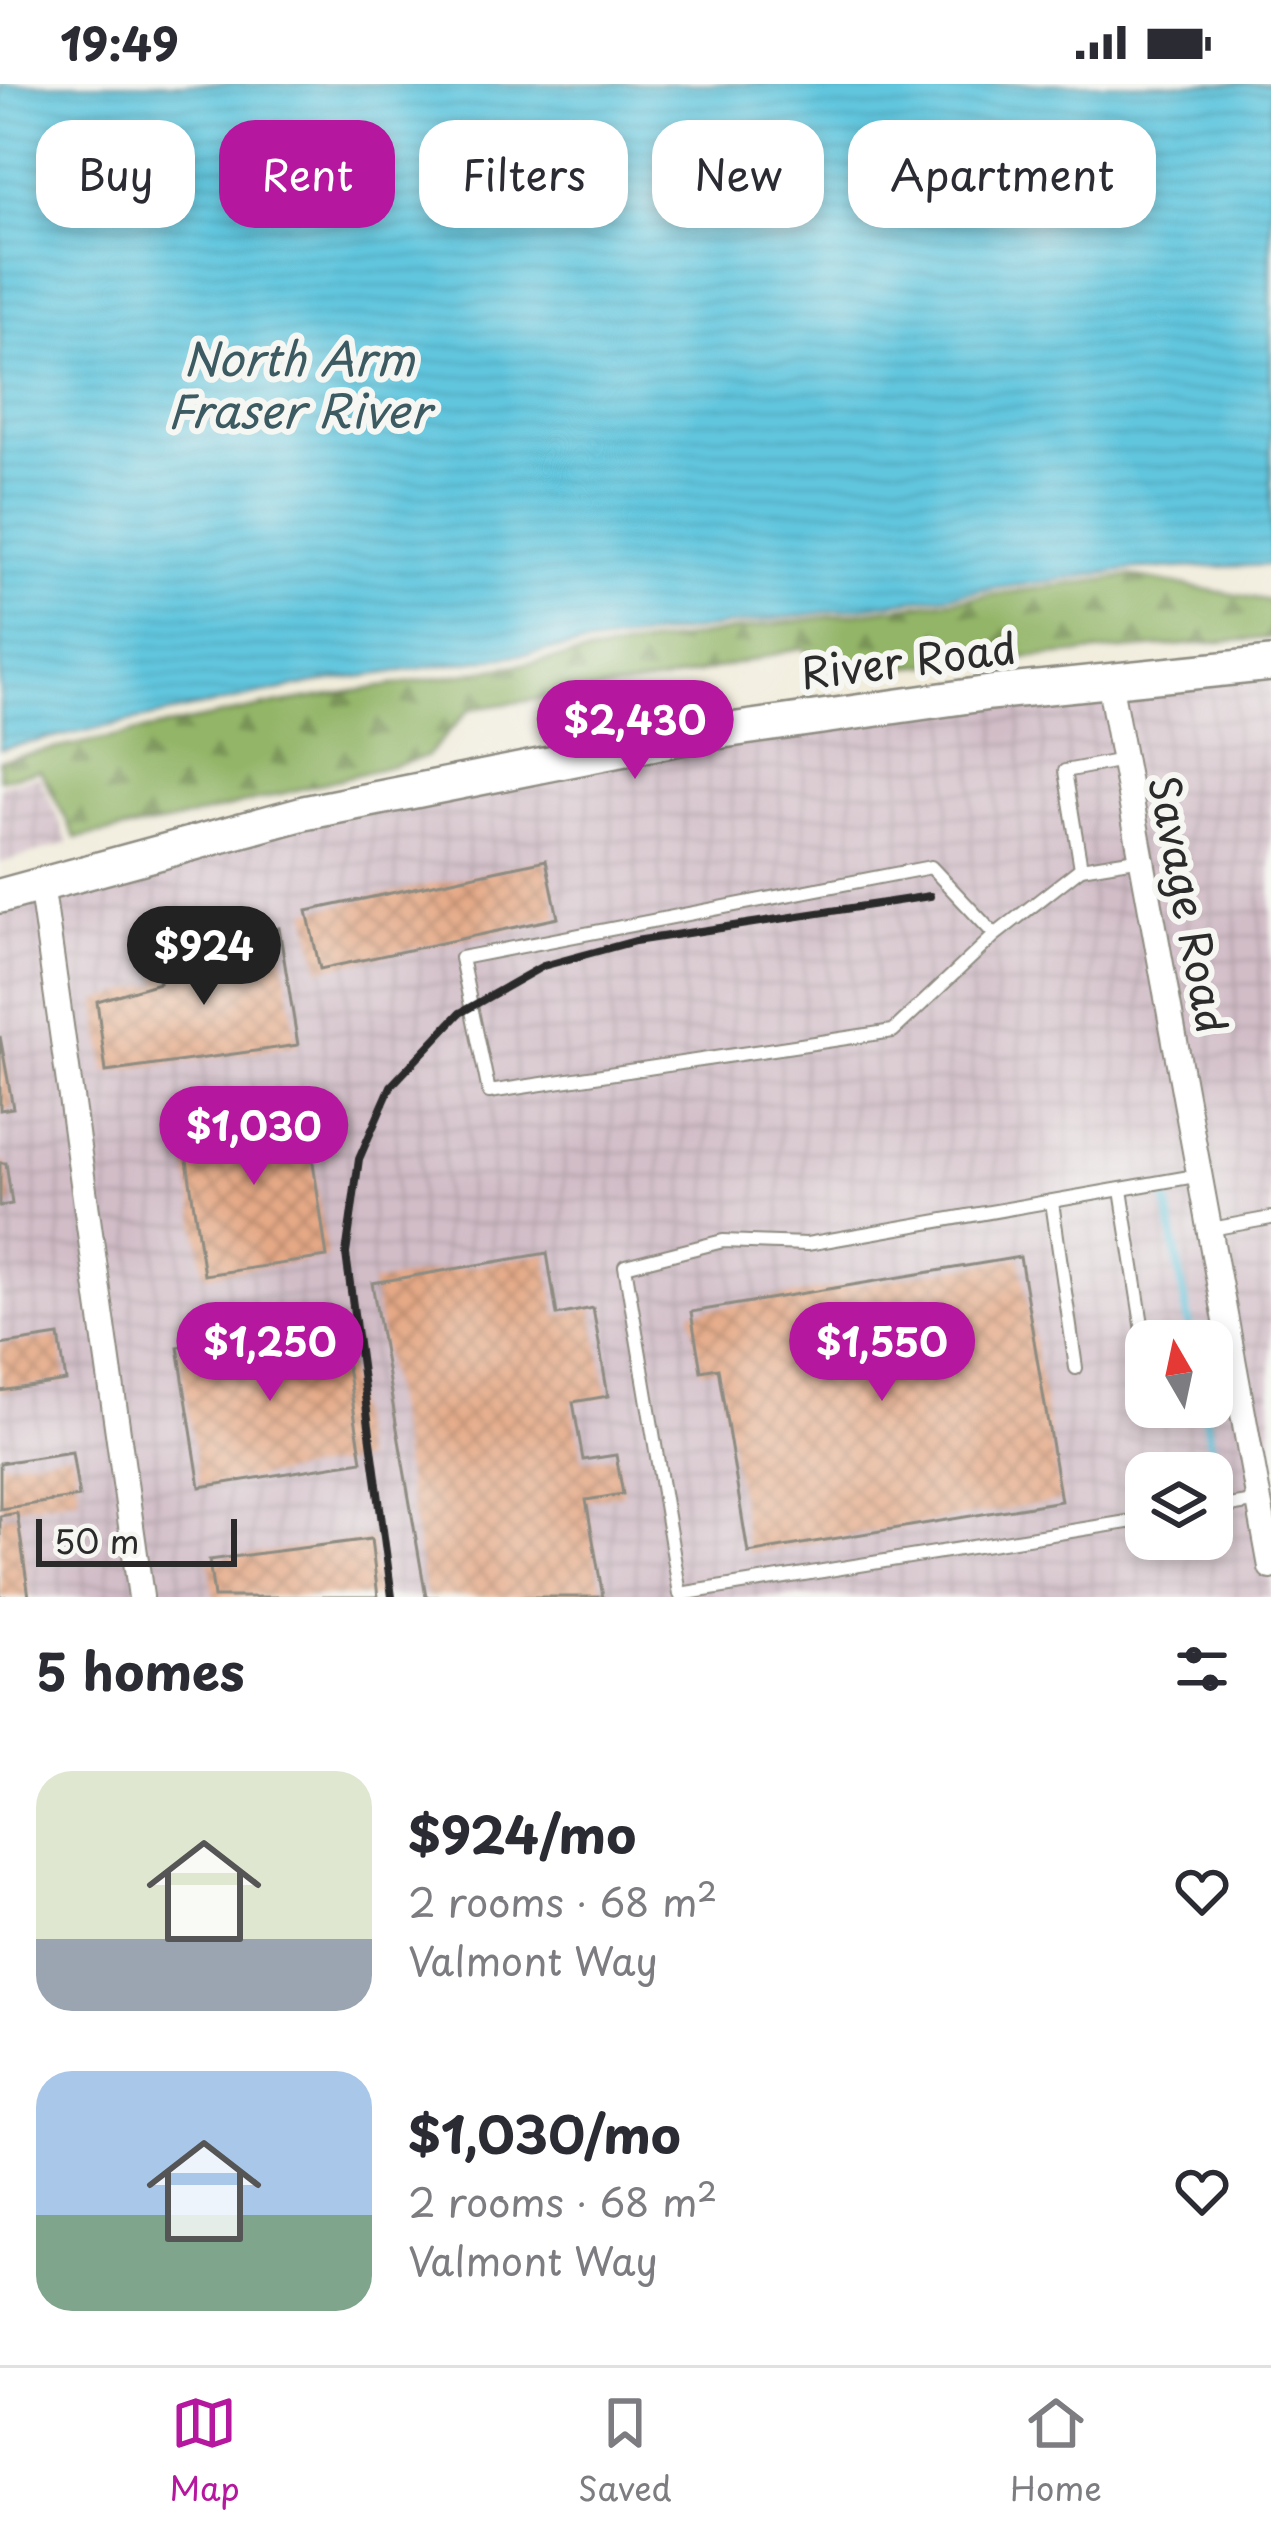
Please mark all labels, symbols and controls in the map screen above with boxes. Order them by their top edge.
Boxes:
text: 19:49 [60,8,179,76]
chip: Buy [36,120,195,228]
chip: Rent [219,120,395,228]
chip: Filters [419,120,628,228]
chip: New [652,120,824,228]
chip: Apartment [848,120,1156,228]
water label: North Arm Fraser River [168,323,436,443]
street label: River Road [797,615,1019,703]
pin: $2,430 [537,680,733,782]
text: $2,430 [564,689,706,748]
street label: Savage Road [1134,770,1246,1038]
pin: $924 [133,906,275,1008]
text: $924 [154,915,254,974]
pin: $1,030 [156,1086,352,1188]
text: $1,030 [186,1095,322,1154]
pin: $1,250 [172,1302,368,1404]
pin: $1,550 [784,1302,980,1404]
text: $1,250 [203,1311,337,1370]
text: $1,550 [816,1311,948,1370]
north arrow [1125,1320,1233,1428]
map controls [1125,1320,1233,1560]
button: layers [1125,1452,1233,1560]
scale bar [36,1513,237,1566]
text: 50 m [54,1515,140,1565]
text: 5 homes [36,1631,245,1708]
icon: filters [1169,1636,1235,1702]
text: $924/mo [408,1794,636,1871]
icon: home [132,1819,276,1963]
icon: heart [1169,1858,1235,1924]
text: 2 rooms · 68 m² [408,1871,717,1930]
text: Valmont Way [408,1930,658,1989]
text: $1,030/mo [408,2094,681,2171]
icon: home [132,2119,276,2263]
icon: heart [1169,2158,1235,2224]
text: 2 rooms · 68 m² [408,2171,717,2230]
text: Valmont Way [408,2230,658,2289]
tab: Map [169,2390,240,2512]
tab: Saved [578,2390,672,2512]
tab: Home [1010,2390,1102,2512]

